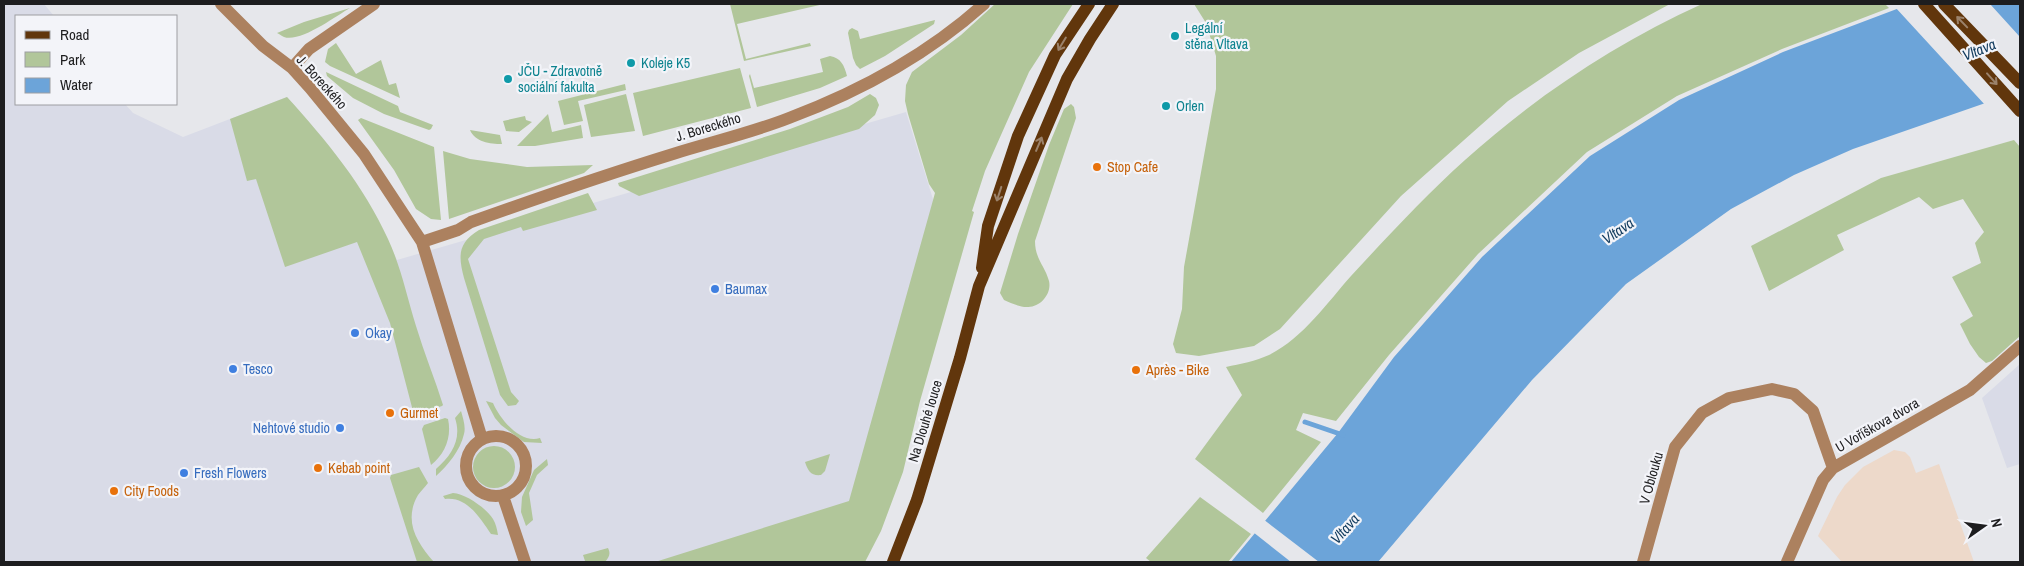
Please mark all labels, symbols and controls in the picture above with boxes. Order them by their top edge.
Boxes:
legend [15,15,178,105]
one-way arrow [1956,16,1968,29]
place label: Legální stěna Vltava [1185,19,1249,53]
text: Road [60,24,89,45]
marker: Legální stěna Vltava [1169,30,1181,42]
water label: Vltava [1959,33,1999,66]
one-way arrow [1056,37,1066,51]
text: Park [60,49,86,70]
street label: J. Boreckého [293,51,351,113]
place label: Koleje K5 [641,54,690,72]
marker: Koleje K5 [625,57,637,69]
place label: JČU - Zdravotně sociální fakulta [518,62,602,96]
one-way arrow [1986,72,1997,85]
marker: JČU - Zdravotně sociální fakulta [502,73,514,85]
text: Water [60,74,92,95]
place label: Orlen [1176,97,1204,115]
marker: Orlen [1160,100,1172,112]
street label: J. Boreckého [673,109,743,145]
one-way arrow [1034,137,1044,152]
place label: Stop Cafe [1107,158,1158,176]
marker: Stop Cafe [1091,161,1103,173]
one-way arrow [993,185,1003,201]
water label: Vltava [1598,212,1638,249]
place label: Baumax [725,280,767,298]
marker: Baumax [709,283,721,295]
place label: Okay [365,324,392,342]
marker: Okay [349,327,361,339]
place label: Tesco [243,360,273,378]
place label: Après - Bike [1145,361,1209,379]
marker: Tesco [227,363,239,375]
marker: Après - Bike [1130,364,1142,376]
street label: Na Dlouhé louce [904,378,946,464]
street label: U Voříškova dvora [1832,393,1923,456]
place label: Gurmet [400,404,438,422]
marker: Gurmet [384,407,396,419]
place label: Nehtové studio [253,419,330,437]
marker: Nehtové studio [334,422,346,434]
street label: V Oblouku [1635,450,1667,506]
place label: Kebab point [328,459,390,477]
marker: Kebab point [312,462,324,474]
place label: Fresh Flowers [194,464,267,482]
marker: Fresh Flowers [178,467,190,479]
place label: City Foods [124,482,179,500]
marker: City Foods [108,485,120,497]
north arrow [1959,501,2009,551]
water label: Vltava [1325,509,1364,548]
text: N [1987,517,2006,529]

